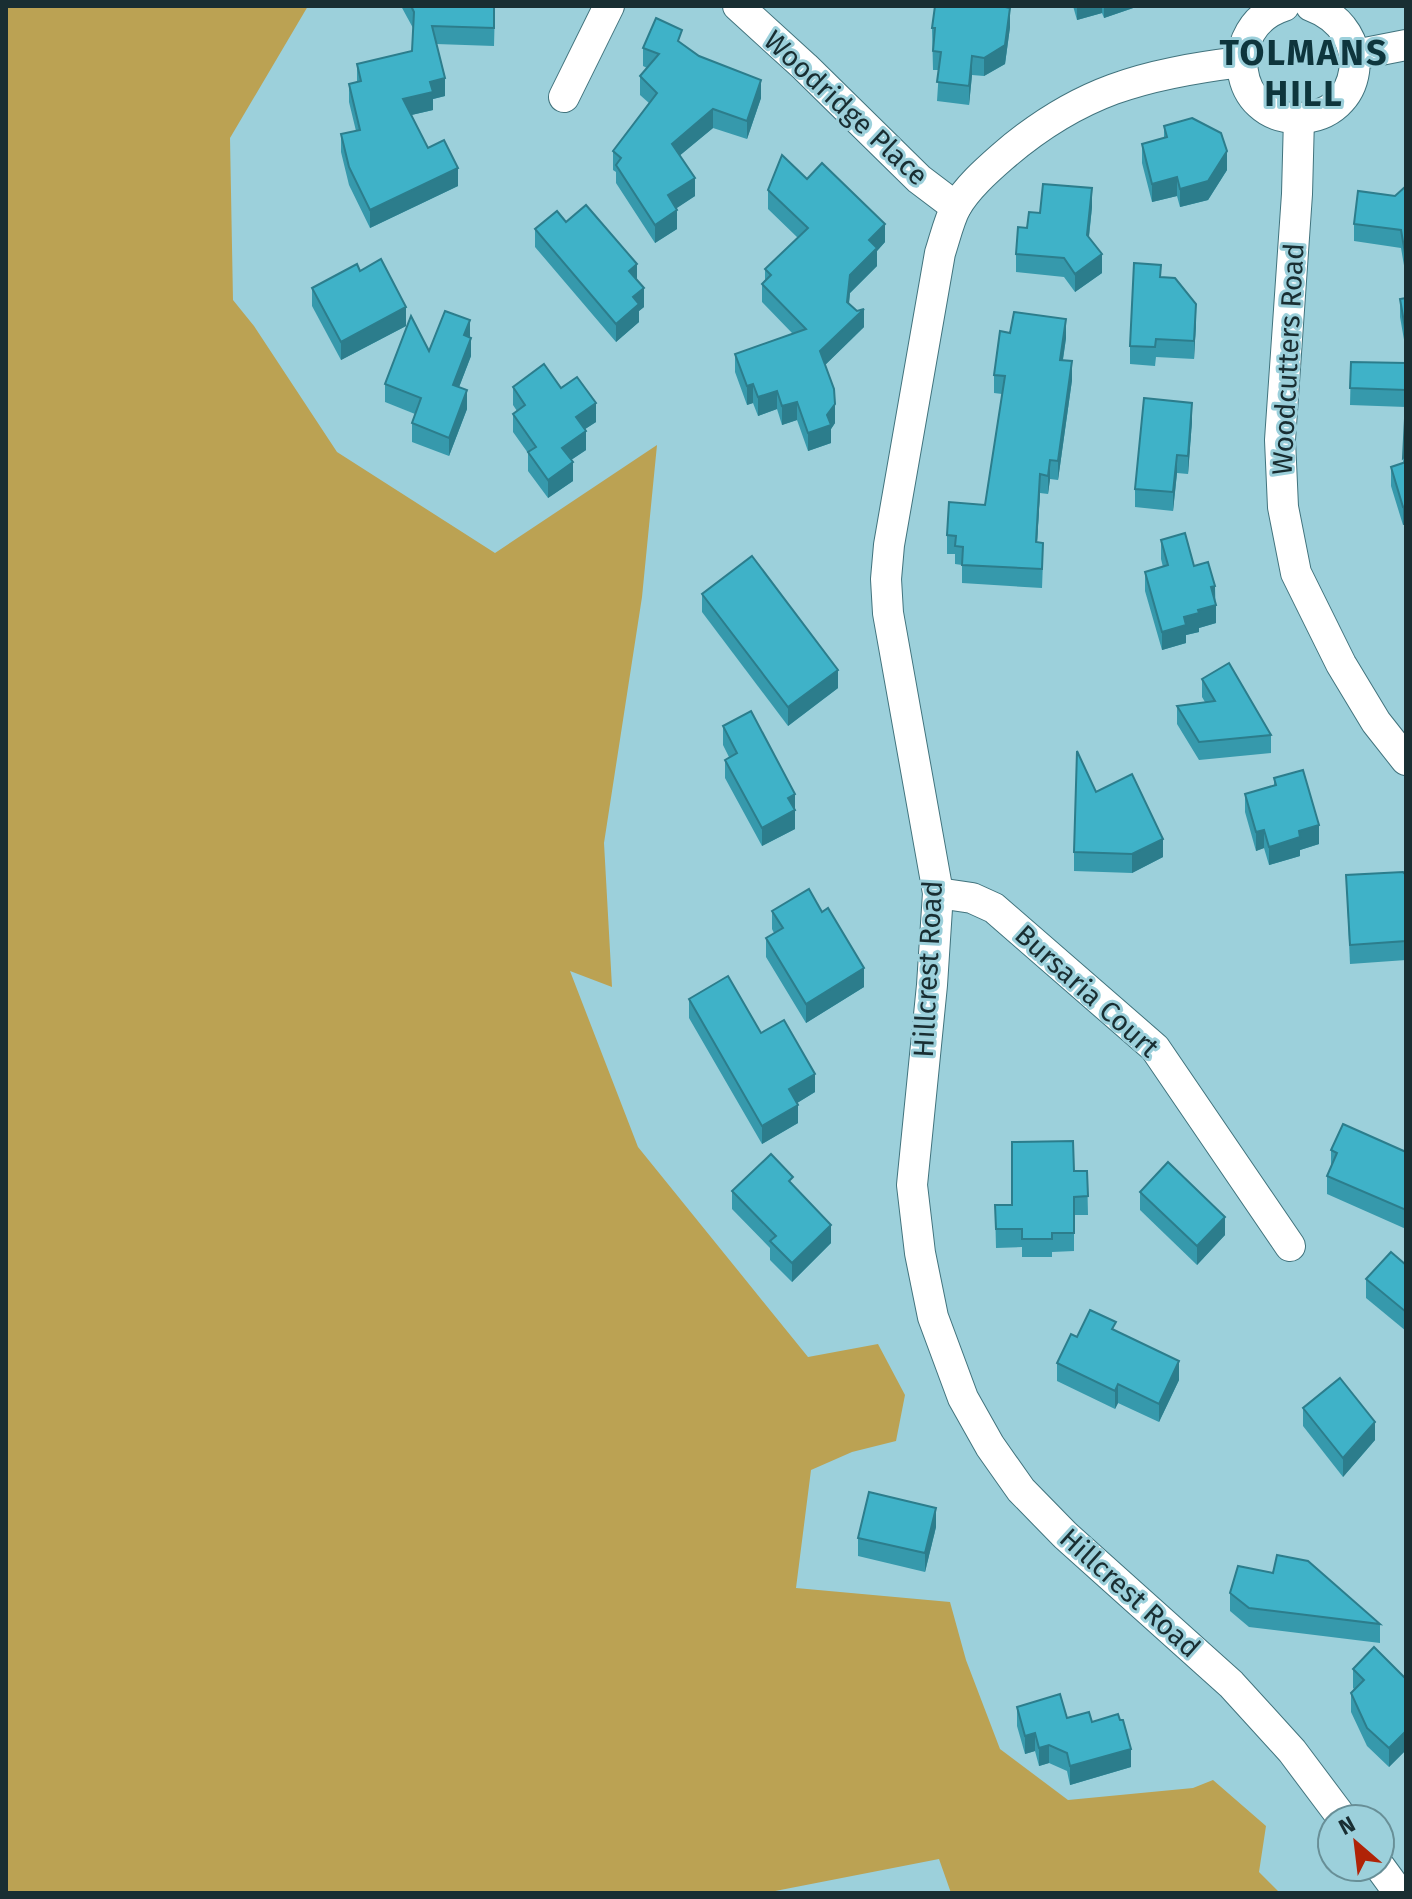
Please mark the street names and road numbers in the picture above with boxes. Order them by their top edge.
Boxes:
street label: Woodridge Place [757,24,935,192]
street label: Woodcutters Road [1265,242,1311,476]
street label: Hillcrest Road [907,880,949,1058]
street label: Bursaria Court [1008,918,1166,1065]
street label: Hillcrest Road [1053,1522,1207,1664]

